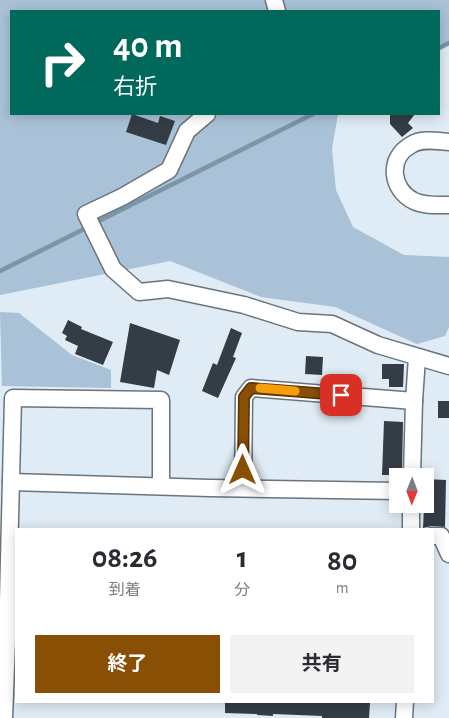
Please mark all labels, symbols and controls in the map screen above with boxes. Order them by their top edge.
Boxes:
text: 40 m [113,29,182,64]
icon: right [30,30,95,95]
text: 右折 [113,76,157,98]
pin [320,374,362,416]
icon: arrive [327,381,355,409]
position arrow [216,443,268,495]
north arrow [389,468,434,512]
map controls [389,468,434,513]
text: 08:26 [92,543,158,573]
text: 1 [237,543,248,573]
text: 80 [327,546,357,576]
text: m [336,580,349,596]
text: 到着 [109,582,141,598]
text: 分 [234,582,250,598]
button: 終了 [35,635,220,693]
button: 共有 [230,635,414,693]

